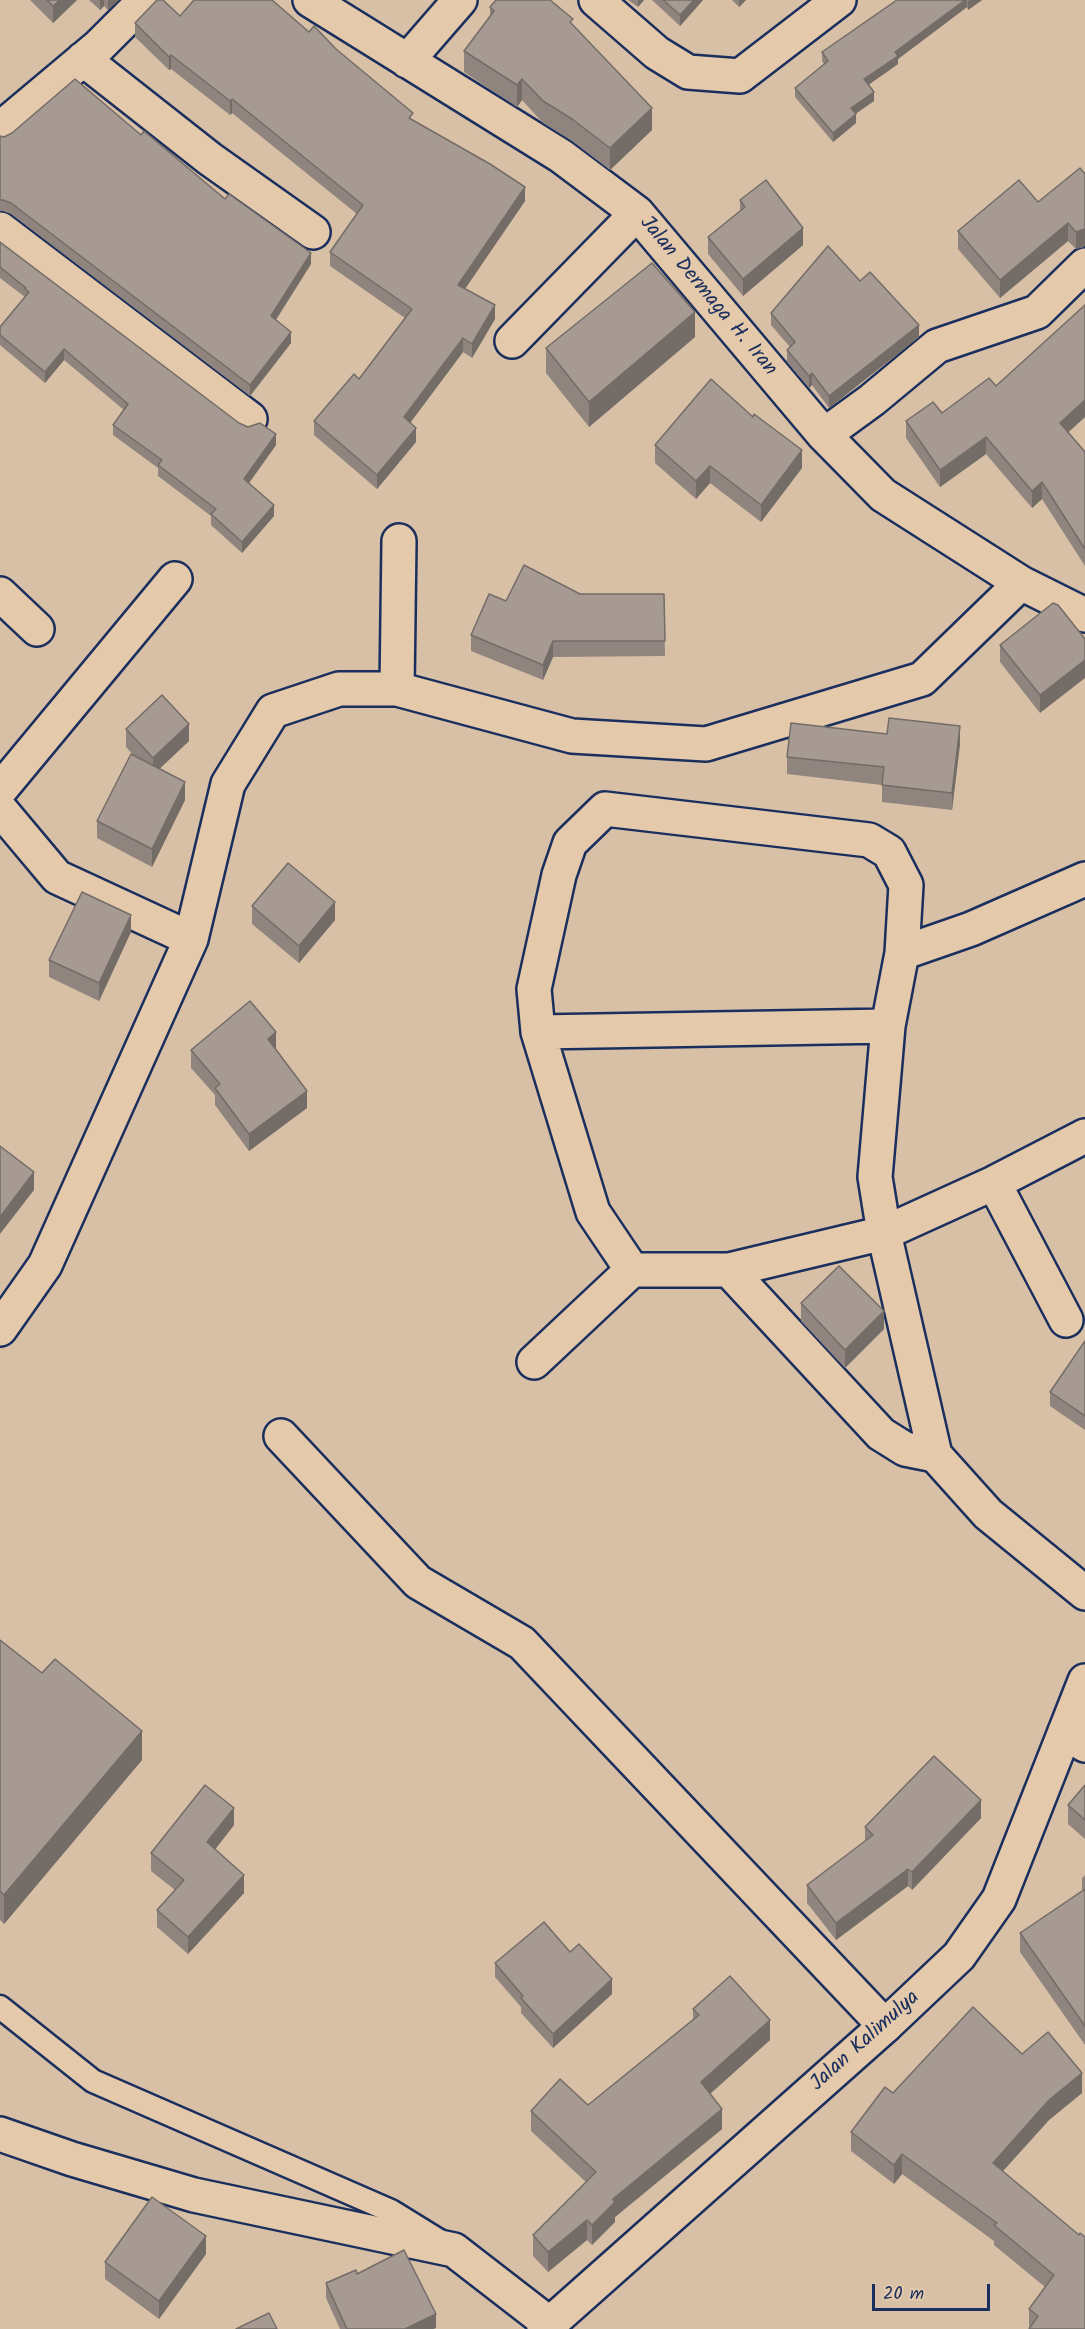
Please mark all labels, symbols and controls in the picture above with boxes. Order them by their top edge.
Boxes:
street label: Jalan Dermaga H. Iran [633,212,781,382]
street label: Jalan Kalimulya [806,1986,926,2098]
scale bar [875,2272,994,2310]
text: 20 m [883,2280,924,2309]

